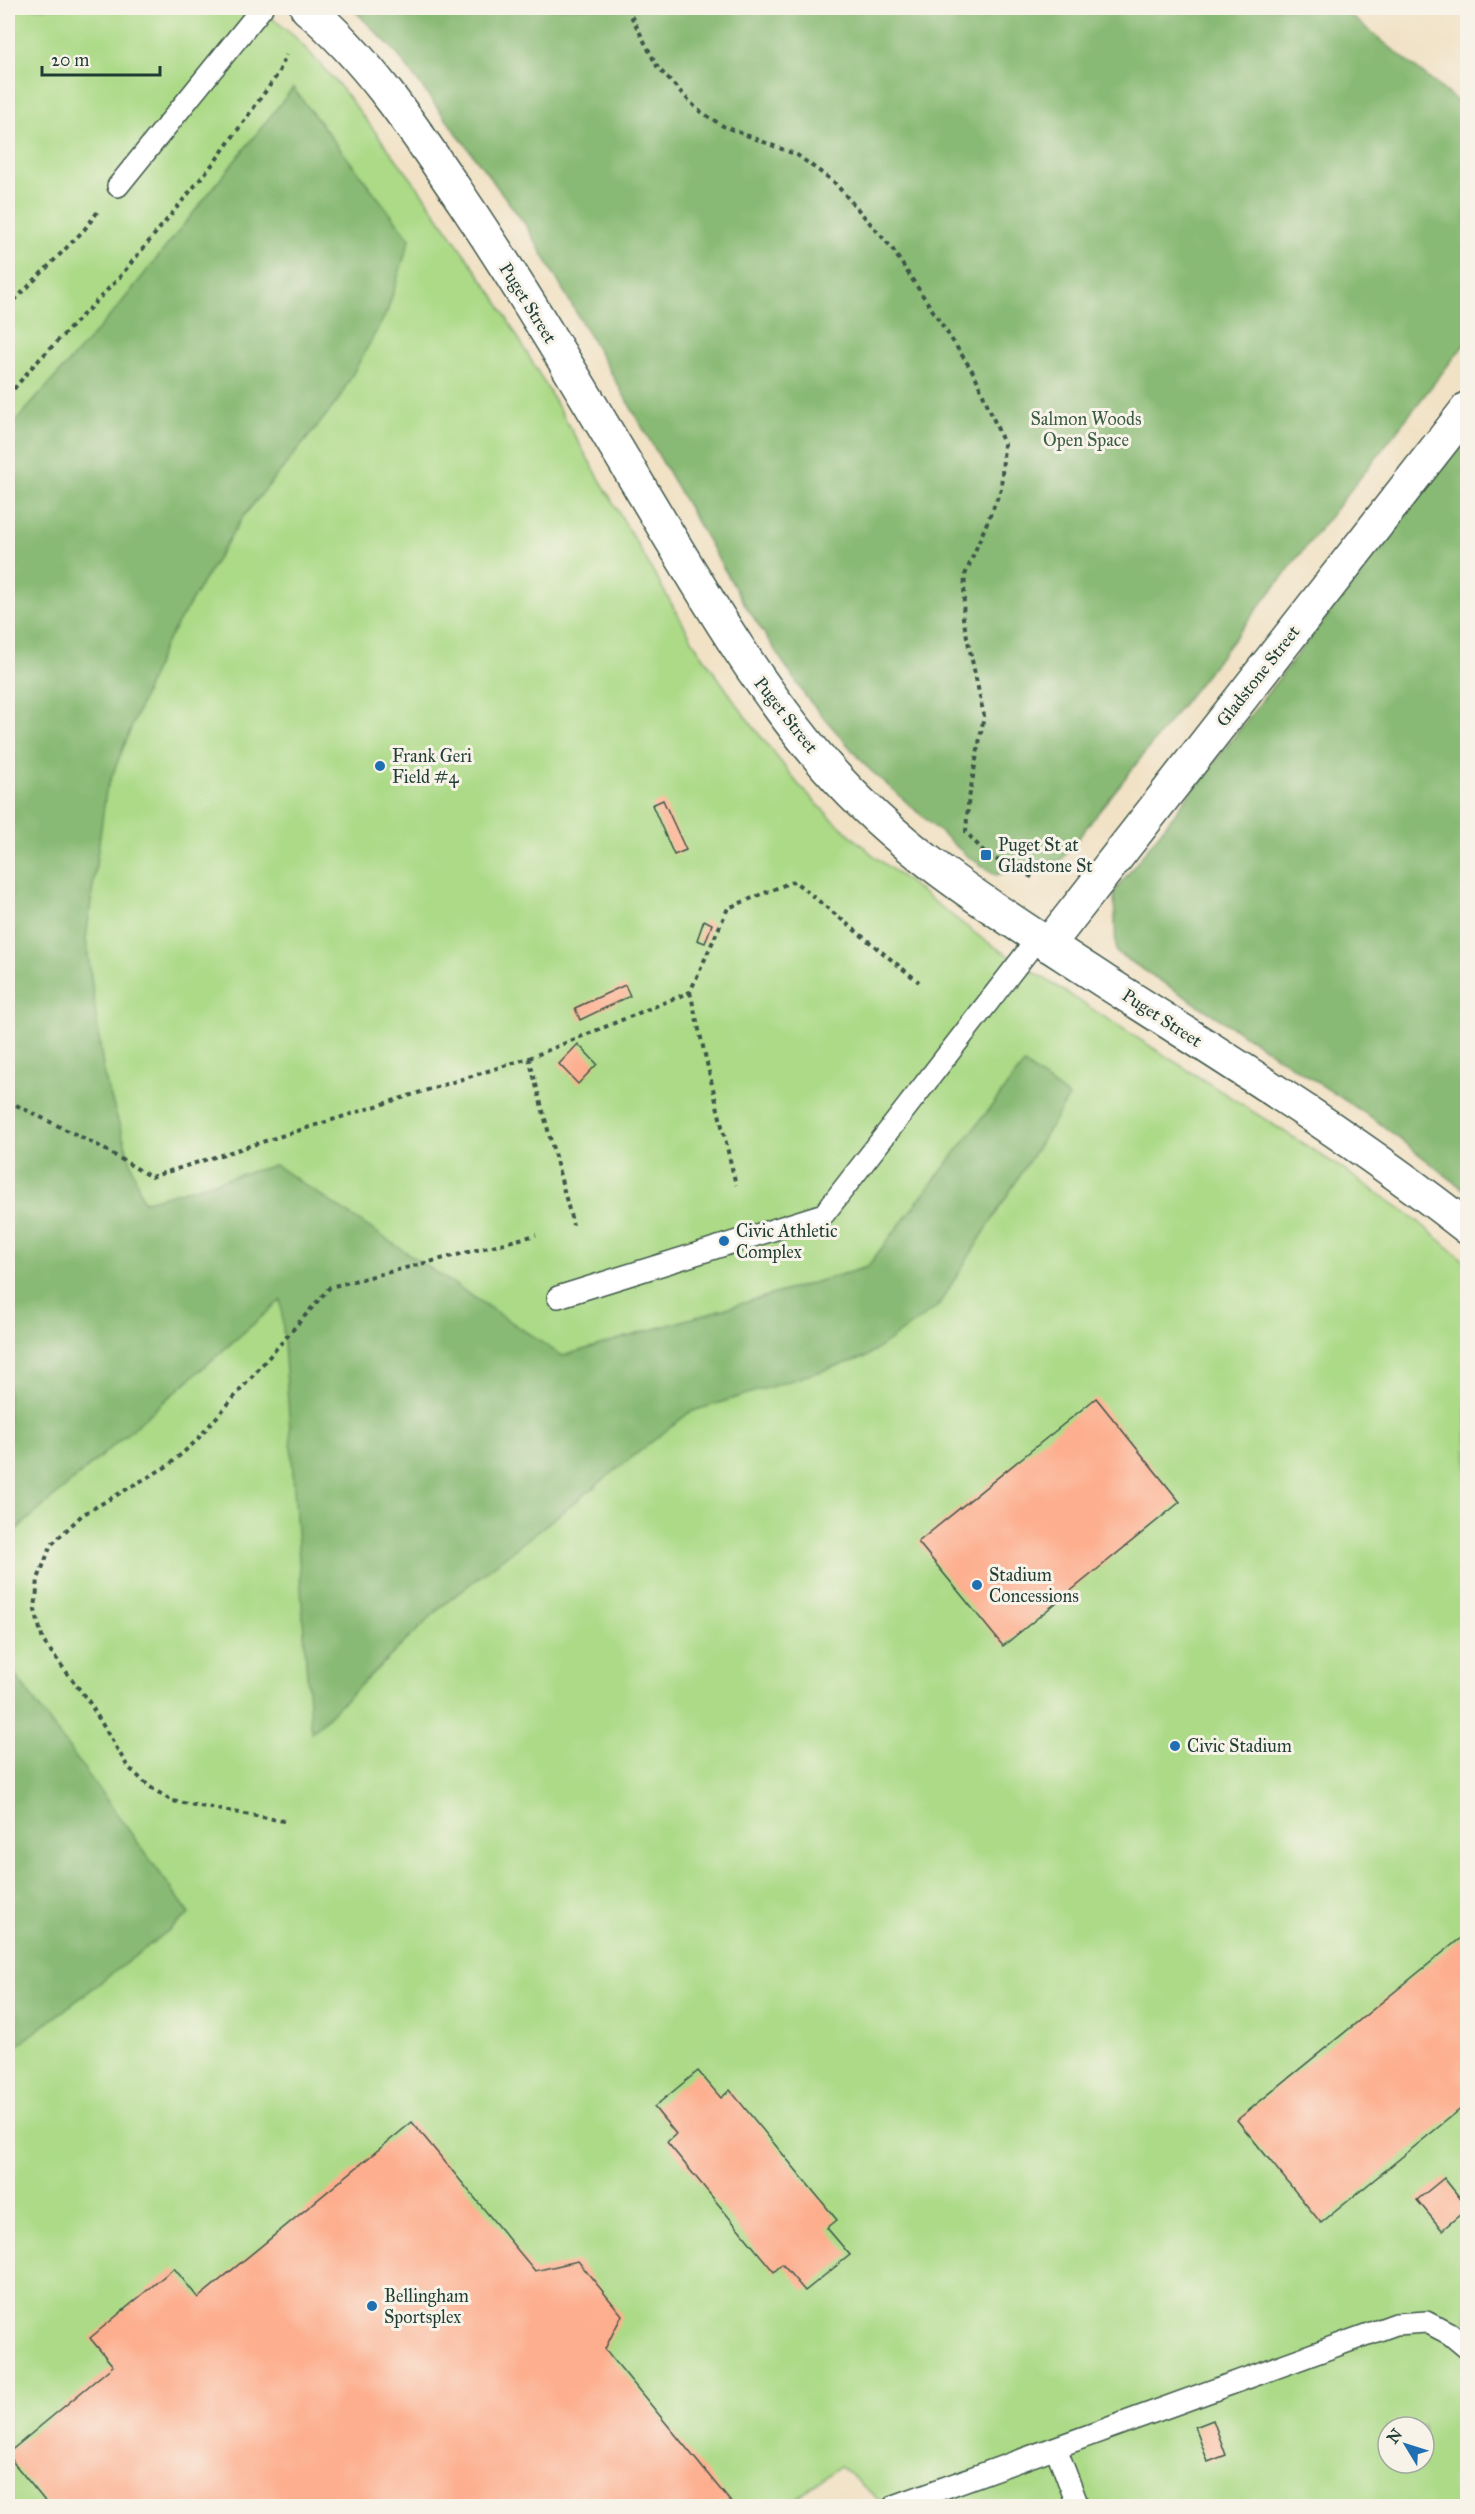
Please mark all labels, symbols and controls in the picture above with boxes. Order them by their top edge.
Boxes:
scale bar [42,39,160,77]
text: 20 m [51,49,89,71]
street label: Puget Street [494,259,562,348]
park label: Salmon Woods Open Space [1030,408,1142,451]
street label: Gladstone Street [1212,620,1305,731]
street label: Puget Street [749,672,823,759]
place label: Frank Geri Field #4 [392,745,472,788]
marker: Frank Geri Field #4 [373,759,387,773]
place label: Puget St at Gladstone St [998,834,1093,877]
marker: Puget St at Gladstone St [979,848,993,862]
street label: Puget Street [1117,984,1207,1053]
place label: Civic Athletic Complex [736,1220,838,1263]
marker: Civic Athletic Complex [717,1234,731,1248]
place label: Stadium Concessions [989,1564,1079,1607]
marker: Stadium Concessions [970,1578,984,1592]
place label: Civic Stadium [1187,1735,1292,1757]
marker: Civic Stadium [1168,1739,1182,1753]
place label: Bellingham Sportsplex [384,2285,469,2328]
marker: Bellingham Sportsplex [365,2299,379,2313]
north arrow [1376,2415,1436,2475]
text: N [1383,2425,1406,2447]

